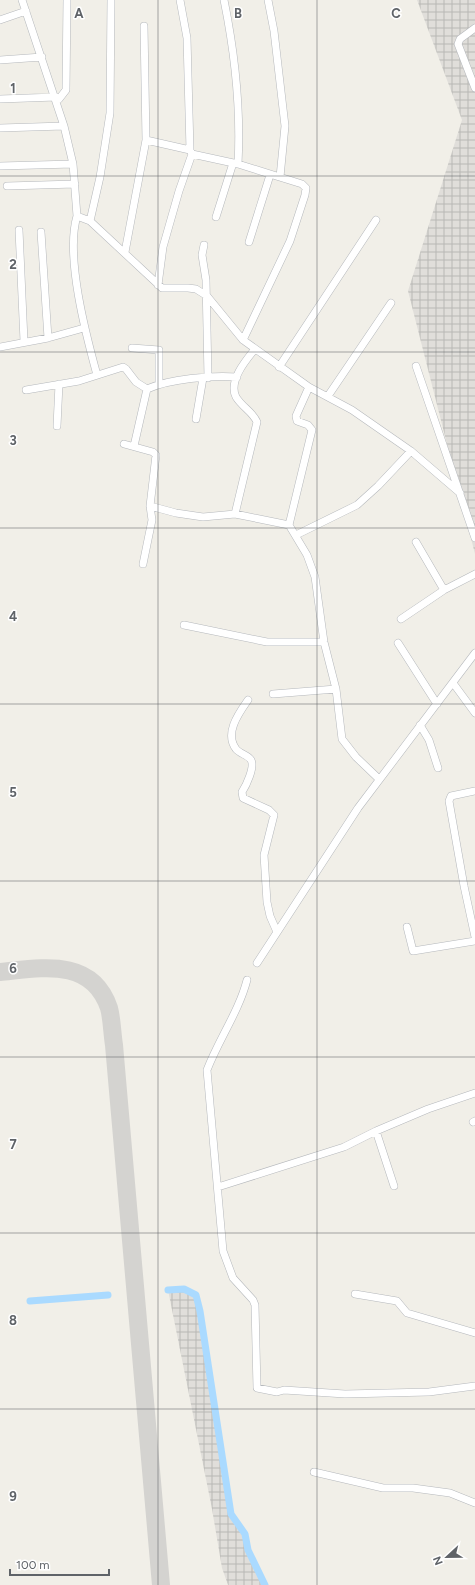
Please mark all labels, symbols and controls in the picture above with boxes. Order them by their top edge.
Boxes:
text: A [74,6,84,21]
text: B [234,6,242,21]
text: C [391,6,401,21]
text: 1 [10,81,16,96]
text: 2 [9,257,17,272]
text: 3 [9,433,17,448]
text: 4 [9,609,17,624]
text: 5 [9,785,17,800]
text: 6 [9,961,17,976]
text: 7 [9,1137,17,1152]
text: 8 [9,1313,17,1328]
text: 9 [9,1489,17,1504]
north arrow [427,1537,467,1577]
scale bar [10,1551,109,1577]
text: N [431,1554,446,1567]
text: 100 m [16,1558,50,1572]

